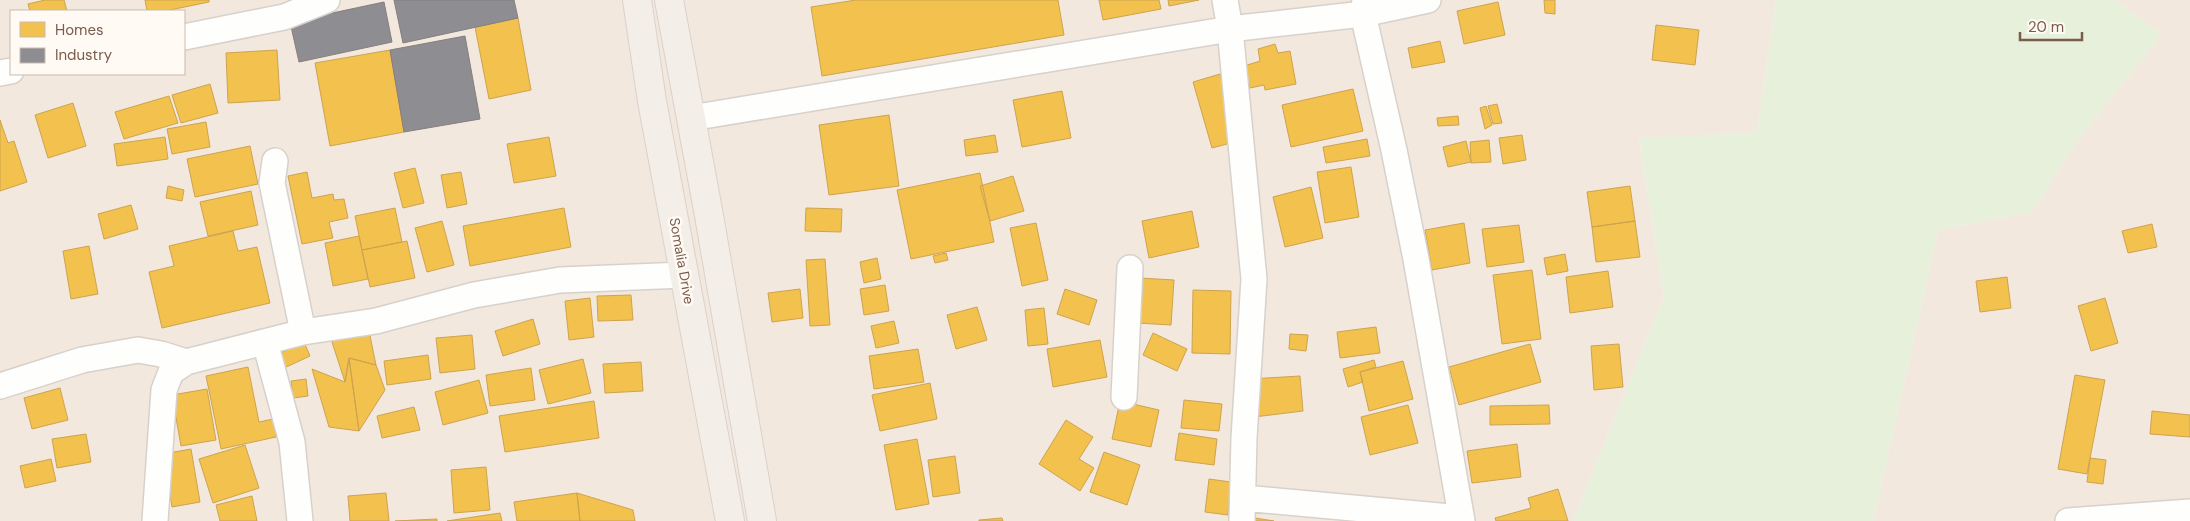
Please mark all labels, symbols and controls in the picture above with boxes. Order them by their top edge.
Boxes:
legend [10,10,185,75]
scale bar [2020,10,2082,42]
text: 20 m [2028,17,2064,37]
text: Homes [55,20,104,40]
text: Industry [55,45,113,65]
street label: Somalia Drive [666,216,698,306]

